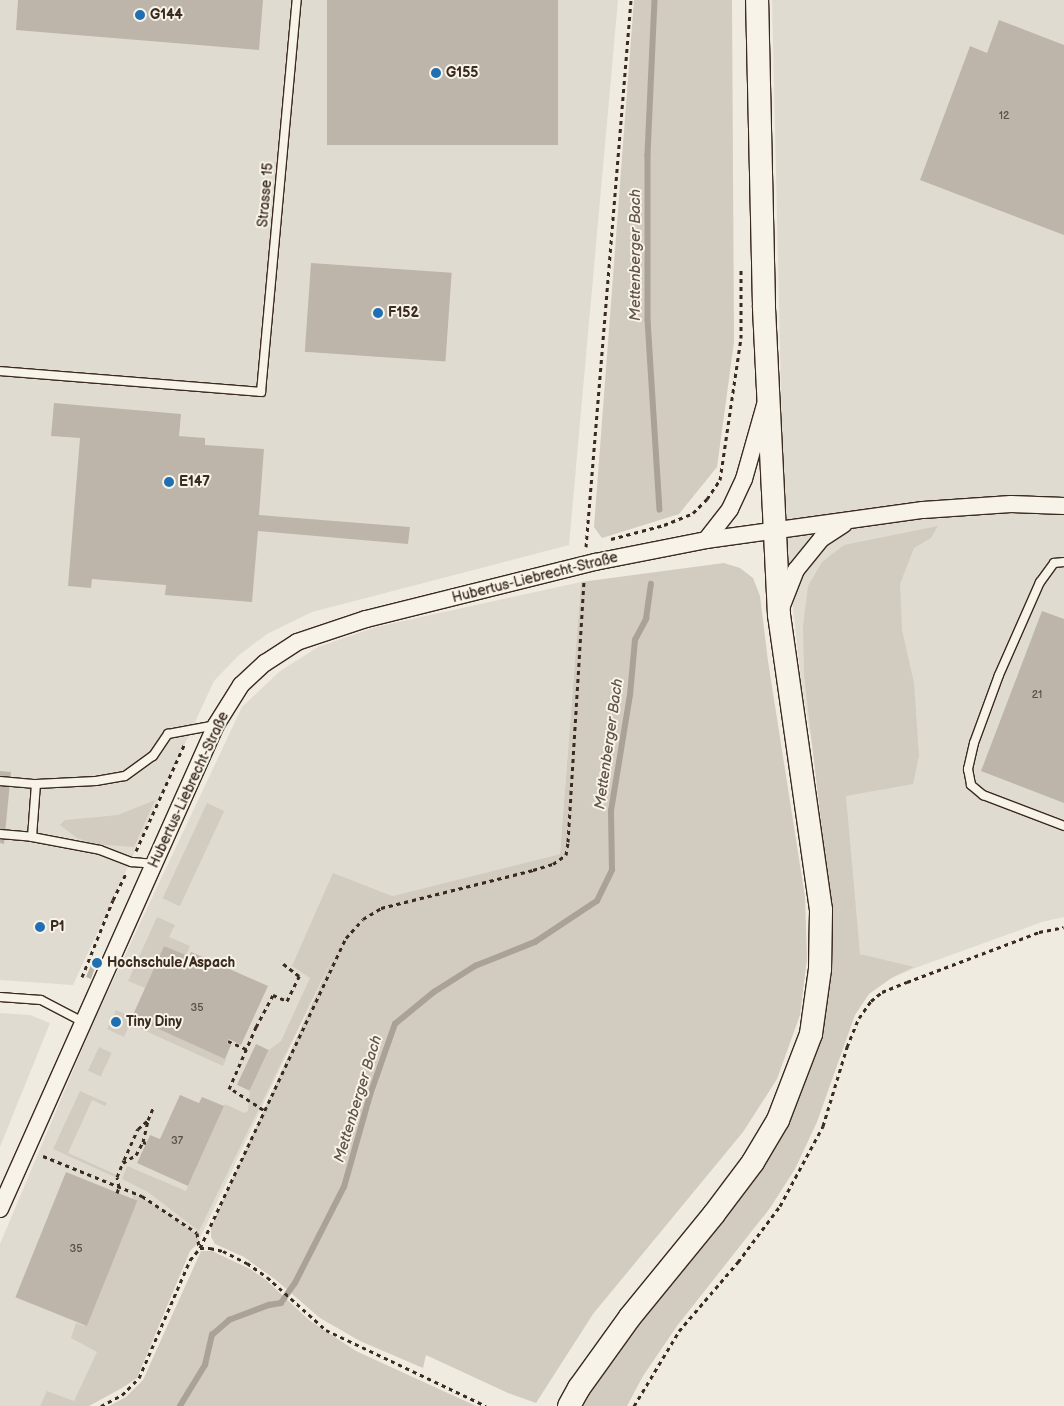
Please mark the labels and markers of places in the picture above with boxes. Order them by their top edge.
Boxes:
place label: G144 [150,7,183,23]
marker: G144 [134,9,146,21]
place label: G155 [446,65,478,81]
marker: G155 [430,67,442,79]
place label: F152 [388,305,419,321]
marker: F152 [372,307,384,319]
place label: E147 [179,474,210,490]
marker: E147 [163,476,175,488]
place label: P1 [50,919,65,935]
marker: P1 [34,921,46,933]
place label: Hochschule/Aspach [107,955,235,971]
marker: Hochschule/Aspach [91,957,103,969]
place label: Tiny Diny [126,1014,182,1030]
marker: Tiny Diny [110,1016,122,1028]

